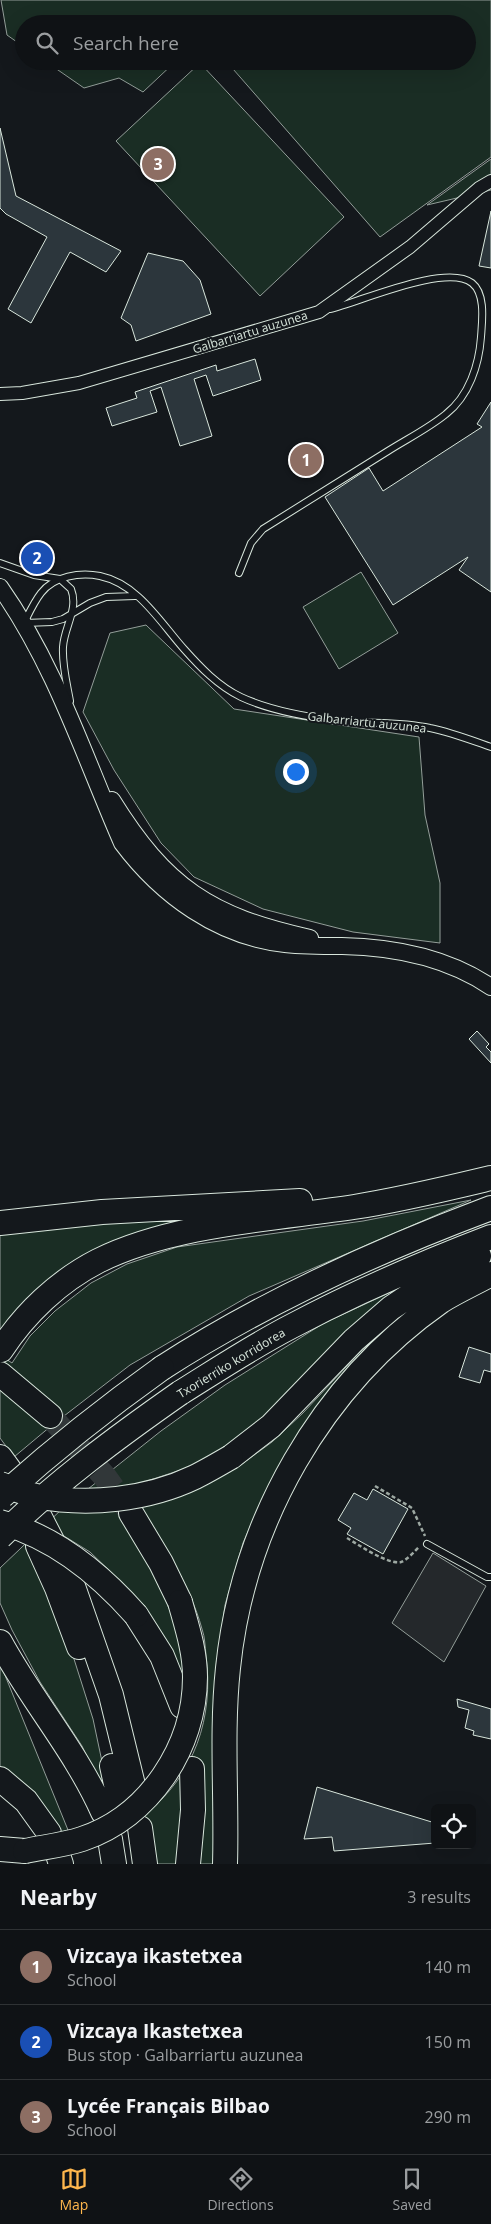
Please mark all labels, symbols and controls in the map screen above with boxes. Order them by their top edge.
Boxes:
search box [15,15,476,70]
icon: search [33,29,61,57]
text: Search here [73,30,179,56]
pin: 3 [142,145,174,183]
street label: Galbarriartu auzunea [190,306,310,358]
pin: 1 [290,441,322,479]
pin: 2 [21,539,53,577]
street label: Galbarriartu auzunea [307,707,427,737]
your location [283,759,309,785]
street label: Txorierriko korridorea [174,1324,288,1402]
map controls [431,1804,476,1849]
button: locate [431,1804,476,1849]
text: Nearby [20,1883,97,1911]
text: 3 results [407,1886,471,1908]
text: Vizcaya ikastetxea [67,1943,243,1969]
text: 1 [31,1956,41,1978]
text: 140 m [425,1956,471,1978]
text: School [67,1969,117,1991]
text: Vizcaya Ikastetxea [67,2018,243,2044]
text: 2 [31,2031,41,2053]
text: 150 m [425,2031,471,2053]
text: Bus stop · Galbarriartu auzunea [67,2044,303,2066]
text: Lycée Français Bilbao [67,2093,270,2119]
text: 3 [31,2106,41,2128]
text: 290 m [425,2106,471,2128]
text: School [67,2119,117,2141]
tab: Map [59,2165,88,2214]
tab: Directions [207,2165,274,2214]
tab: Saved [393,2165,431,2214]

